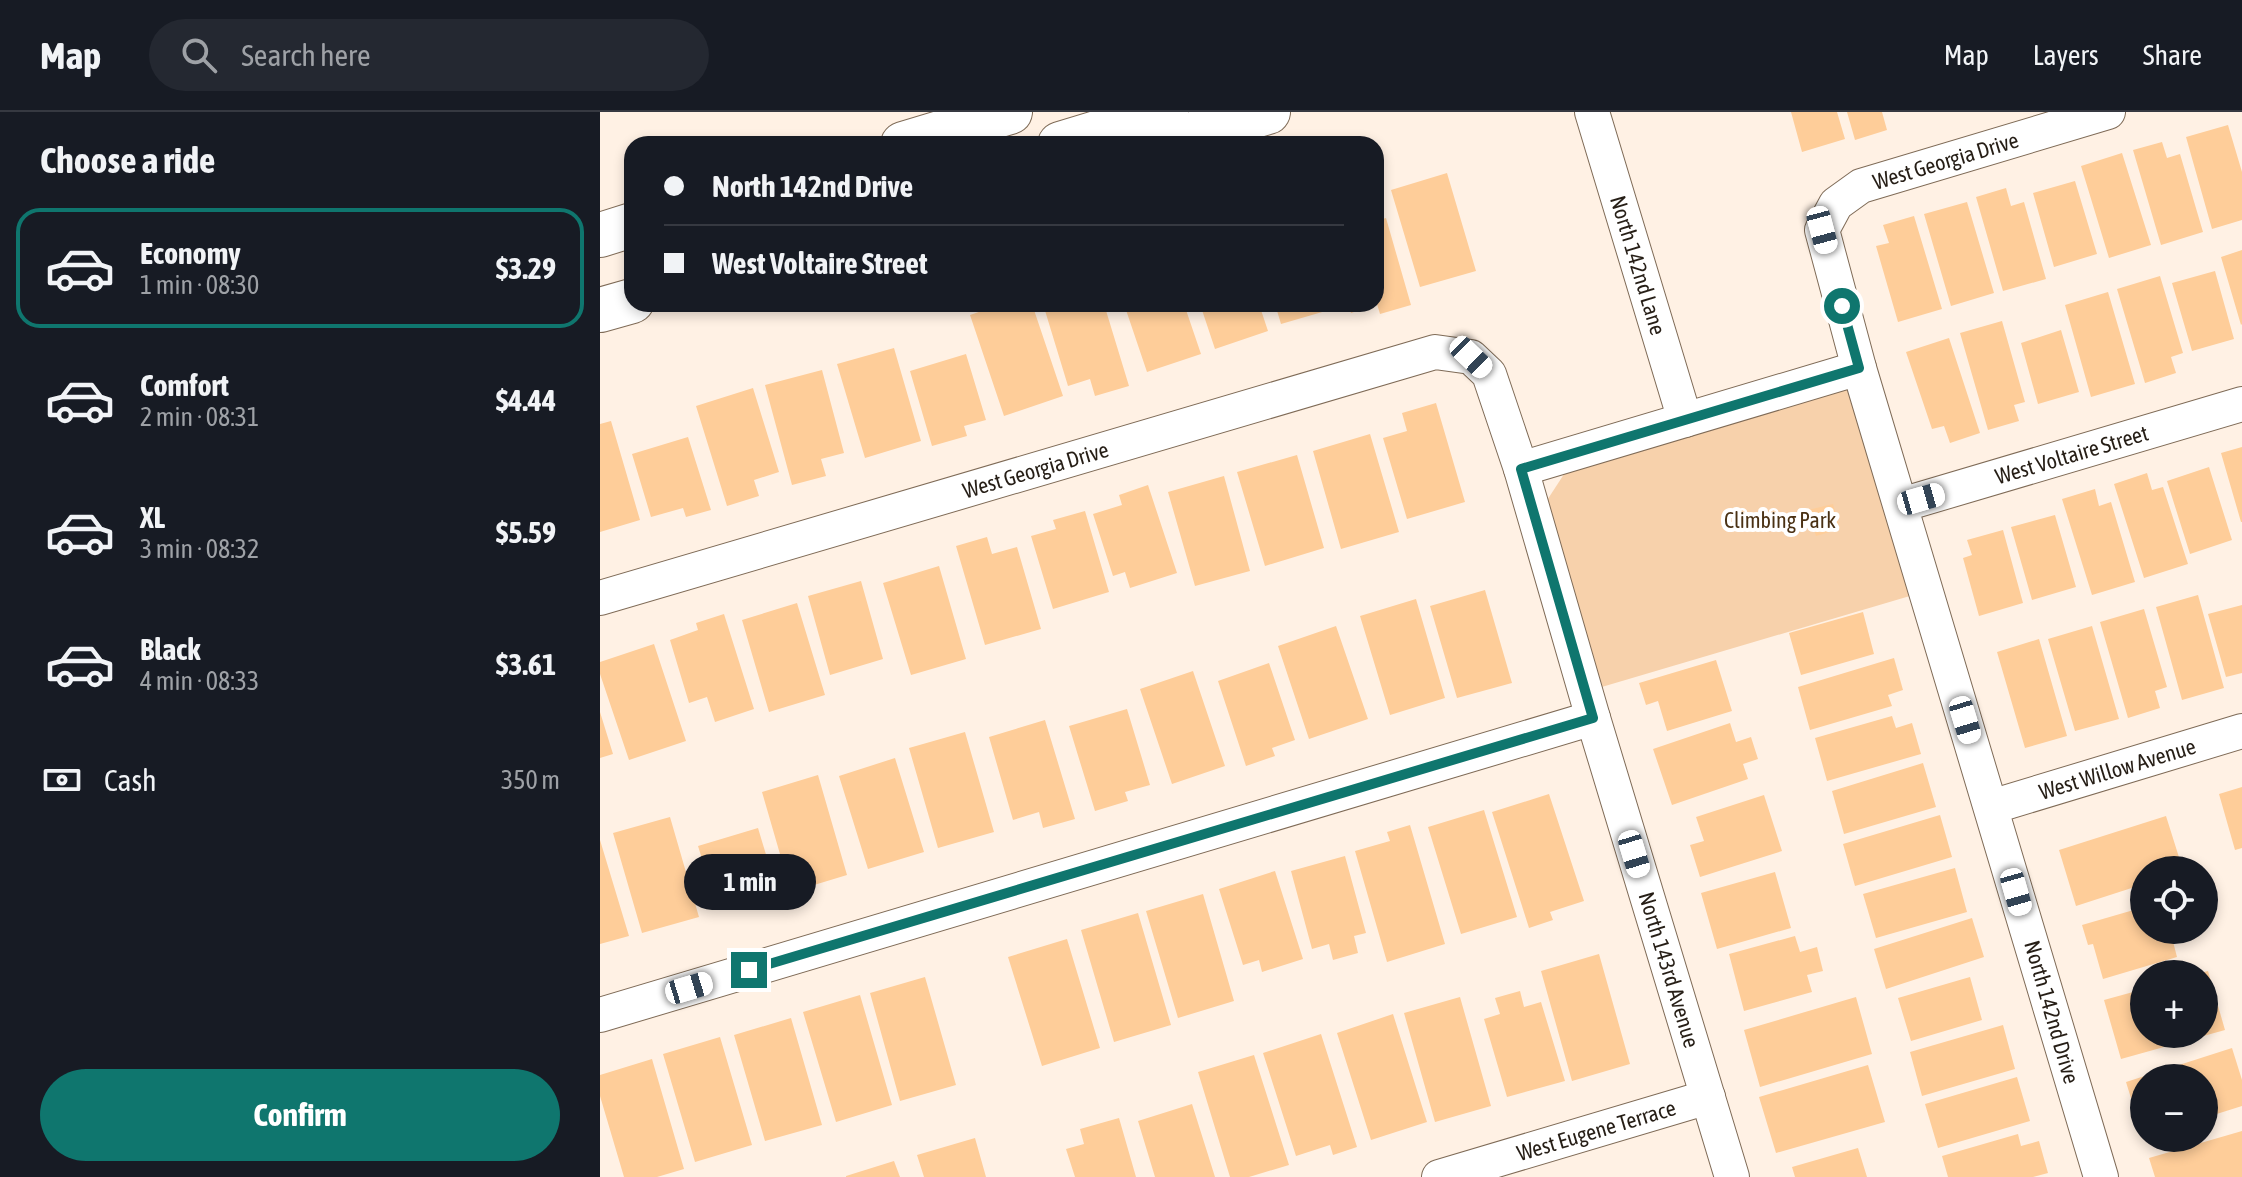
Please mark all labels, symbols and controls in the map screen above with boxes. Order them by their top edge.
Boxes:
search box [149,19,709,91]
icon: search [177,33,221,77]
text: Map [40,34,101,77]
text: Search here [241,38,371,72]
text: Map [1944,39,1989,71]
text: Layers [2033,39,2099,71]
text: Share [2143,39,2202,71]
street label: West Georgia Drive [1870,127,2022,195]
text: Choose a ride [40,139,215,181]
text: North 142nd Drive [712,169,913,203]
street label: North 142nd Lane [1605,192,1672,338]
car [1804,204,1840,256]
icon: car [44,232,116,304]
text: Economy [140,236,241,270]
text: West Voltaire Street [712,246,928,280]
text: $3.29 [496,251,556,285]
text: 1 min · 08:30 [140,270,259,300]
route start [1824,288,1860,324]
car [1445,332,1497,382]
icon: car [44,364,116,436]
text: Comfort [140,368,229,402]
text: $4.44 [496,383,556,417]
text: 2 min · 08:31 [140,402,259,432]
street label: West Voltaire Street [1992,420,2151,489]
street label: West Georgia Drive [960,436,1111,503]
car [1895,481,1947,517]
icon: car [44,496,116,568]
text: XL [140,500,165,534]
park label: Climbing Park [1724,507,1836,533]
text: $5.59 [496,515,556,549]
text: 3 min · 08:32 [140,534,259,564]
icon: car [44,628,116,700]
text: Black [140,632,200,666]
text: $3.61 [496,647,556,681]
text: 4 min · 08:33 [140,666,259,696]
car [1947,694,1983,746]
street label: West Willow Avenue [2036,733,2199,805]
icon: cash [40,758,84,802]
text: Cash [104,763,157,797]
text: 350 m [501,765,560,795]
car [1616,828,1652,880]
callout: 1 min [683,854,815,910]
map controls [2130,856,2218,1152]
button: locate [2130,856,2218,944]
car [1998,866,2034,918]
text: 1 min [723,867,777,897]
street label: North 143rd Avenue [1633,889,1705,1051]
street label: North 142nd Drive [2019,938,2085,1086]
route end [731,952,767,988]
button: + [2130,960,2218,1048]
car [663,970,715,1006]
button: − [2130,1064,2218,1152]
button: Confirm [40,1069,560,1161]
street label: West Eugene Terrace [1514,1094,1679,1166]

